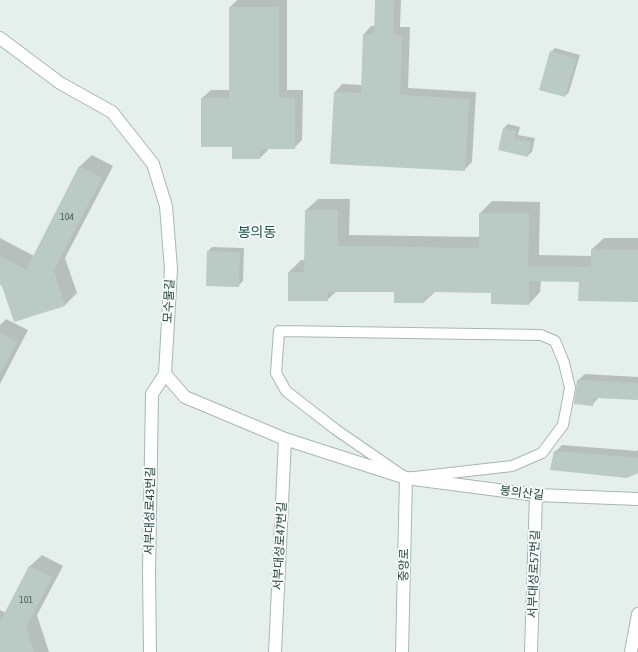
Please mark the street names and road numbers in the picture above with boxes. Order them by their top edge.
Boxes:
street label: 모수물길 [161,279,177,323]
street label: 서부대성로43번길 [142,467,158,555]
street label: 봉의산길 [499,483,545,503]
street label: 서부대성로47번길 [270,501,290,591]
street label: 서부대성로57번길 [525,529,543,619]
street label: 중앙로 [397,548,411,582]

